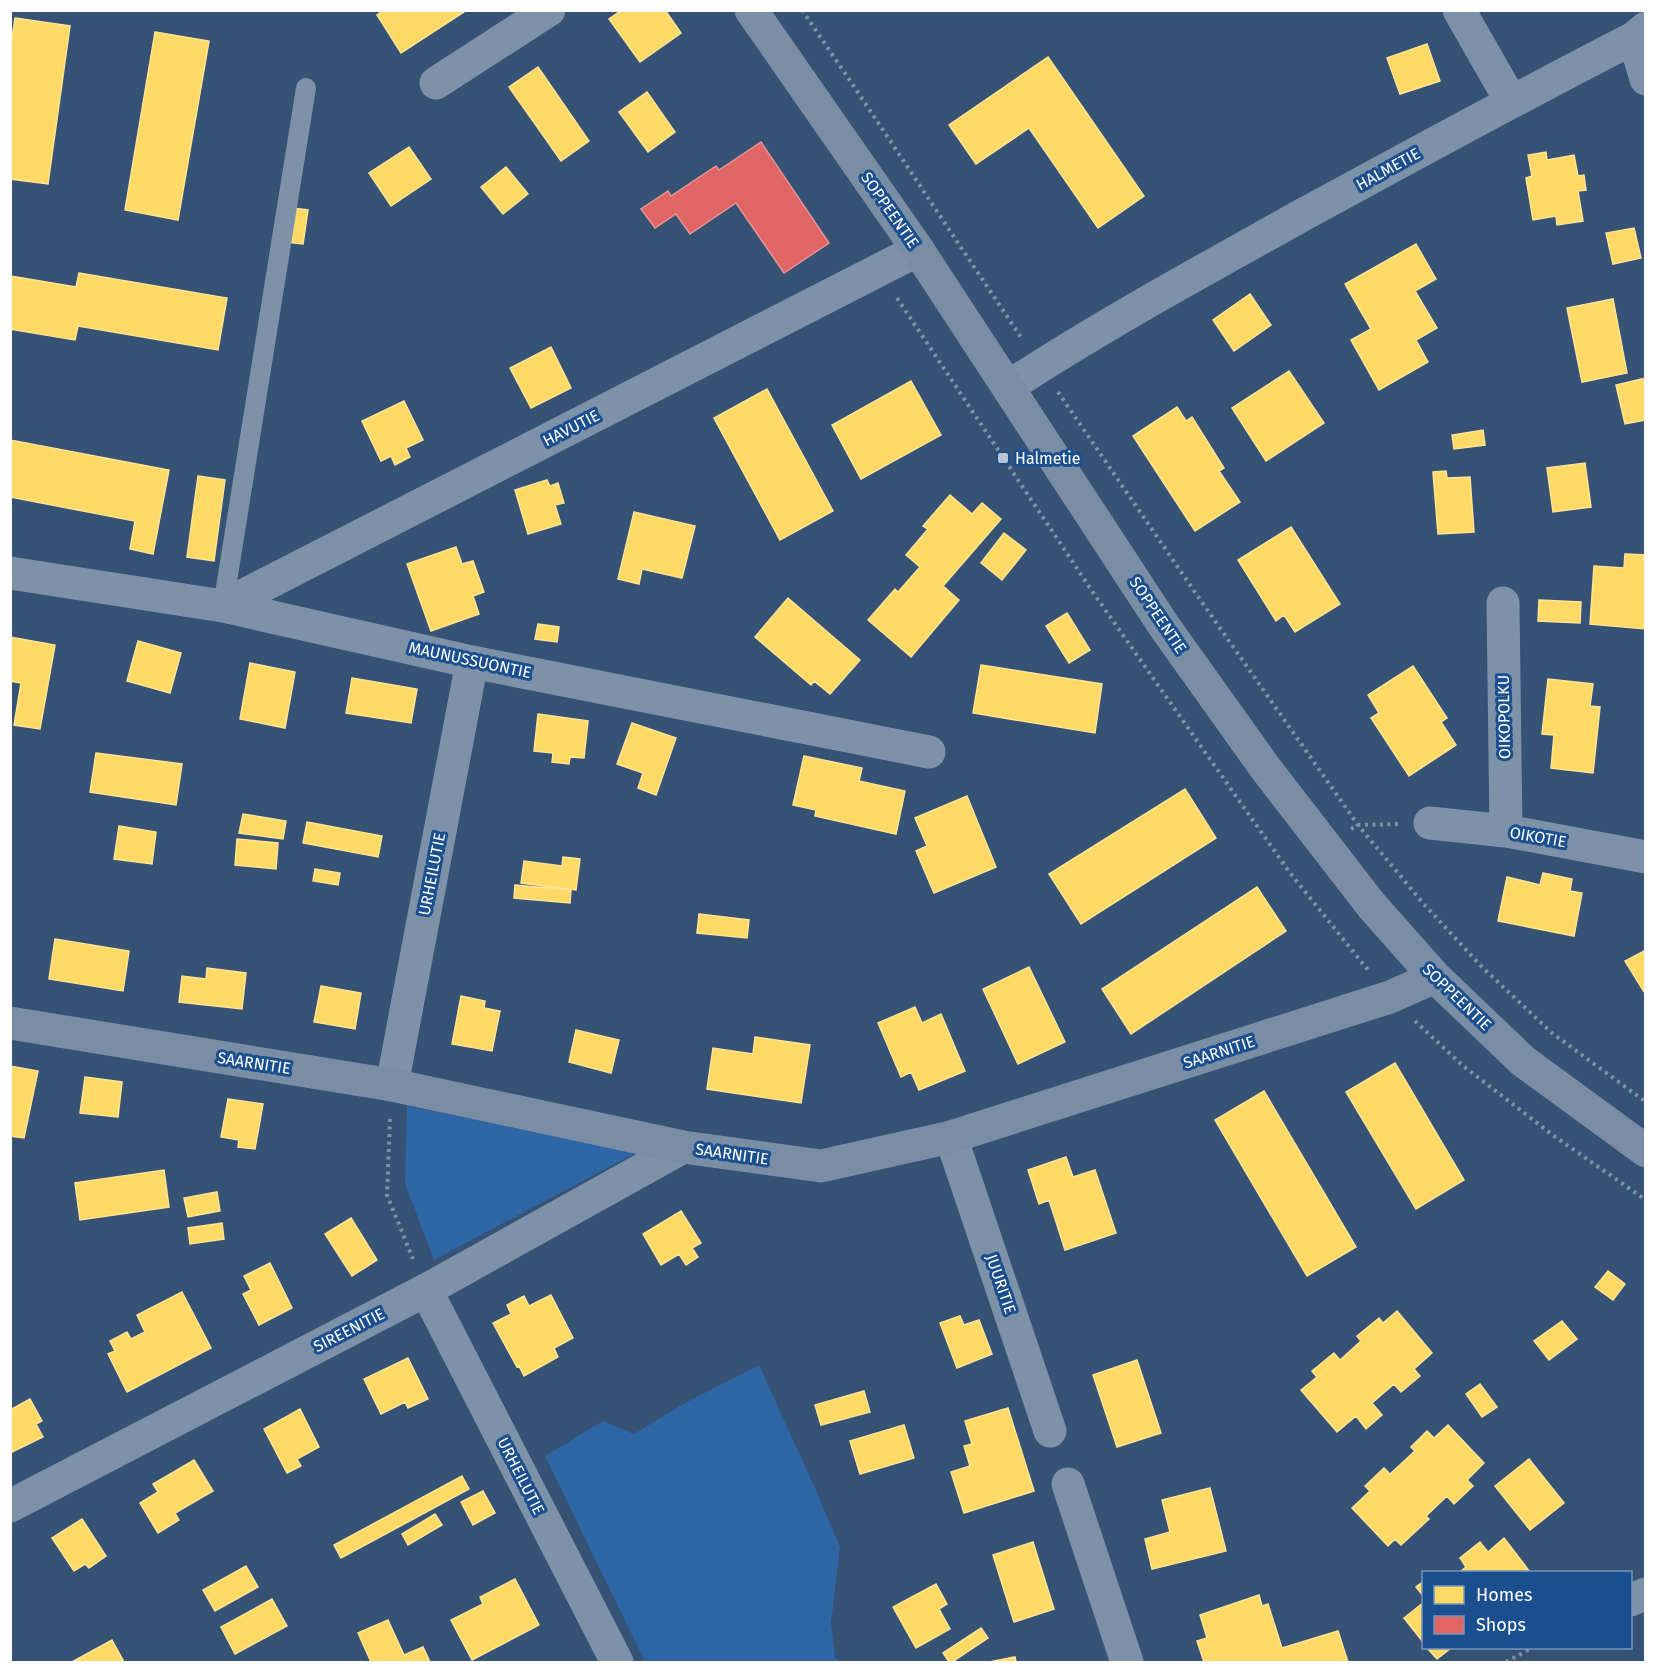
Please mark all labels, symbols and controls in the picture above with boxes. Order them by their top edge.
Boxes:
street label: HALMETIE [1353,144,1423,194]
street label: SOPPEENTIE [857,169,923,251]
street label: HAVUTIE [540,406,602,450]
place label: Halmetie [1015,449,1081,468]
marker: Halmetie [996,451,1010,465]
street label: SOPPEENTIE [1126,573,1190,657]
street label: MAUNUSSUONTIE [407,638,533,682]
street label: OIKOPOLKU [1494,675,1514,759]
street label: OIKOTIE [1508,823,1568,851]
street label: URHEILUTIE [415,831,449,917]
street label: SOPPEENTIE [1419,960,1495,1034]
street label: SAARNITIE [1181,1032,1257,1072]
street label: SAARNITIE [216,1048,292,1078]
street label: SAARNITIE [694,1139,770,1169]
street label: JUURITIE [982,1252,1020,1316]
street label: SIREENITIE [310,1304,388,1356]
street label: URHEILUTIE [493,1434,549,1518]
legend [1422,1571,1632,1649]
text: Homes [1476,1584,1532,1606]
text: Shops [1476,1614,1526,1636]

